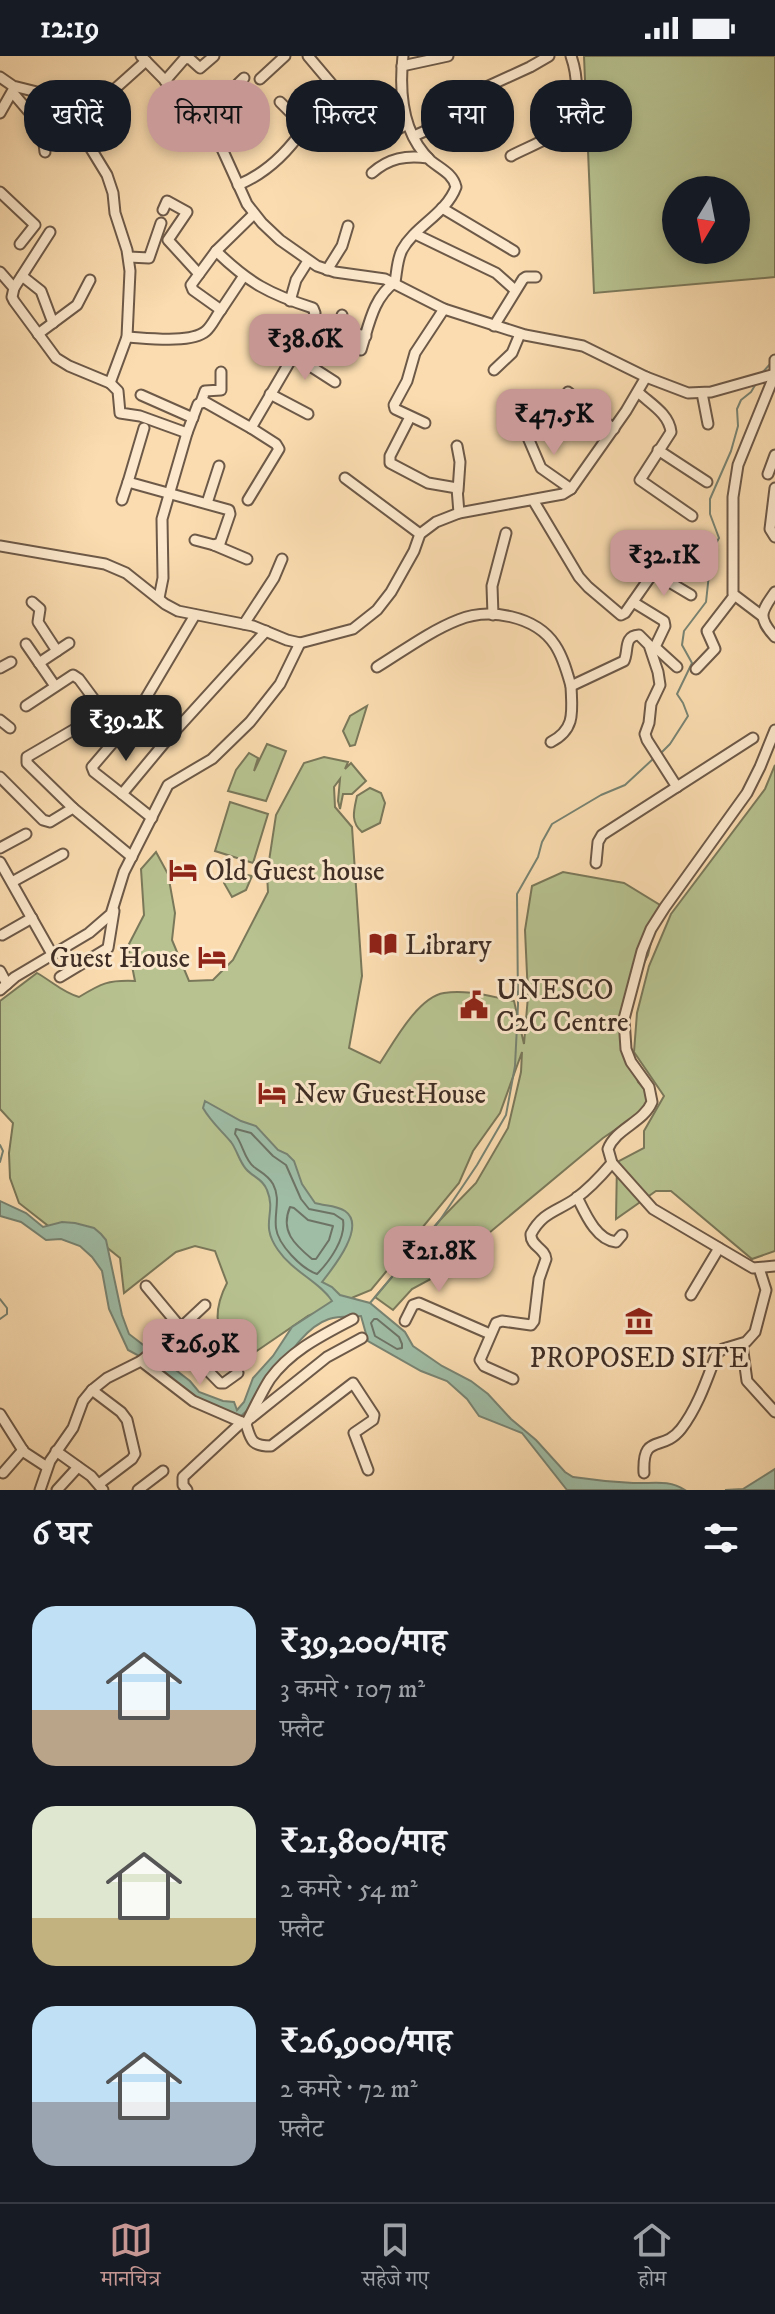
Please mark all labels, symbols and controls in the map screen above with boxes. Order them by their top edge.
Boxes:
text: 12:19 [40,10,99,47]
chip: खरीदें [24,80,131,152]
chip: किराया [147,80,270,152]
chip: फ़िल्टर [286,80,405,152]
chip: नया [421,80,514,152]
chip: फ़्लैट [530,80,632,152]
north arrow [662,176,750,264]
map controls [662,176,750,264]
pin: ₹38.6K [240,314,370,382]
text: ₹38.6K [267,323,343,356]
pin: ₹47.5K [489,389,619,457]
text: ₹47.5K [514,398,594,431]
pin: ₹32.1K [599,530,729,598]
text: ₹32.1K [628,539,700,572]
pin: ₹39.2K [61,695,191,763]
text: ₹39.2K [89,704,163,737]
place label: Old Guest house [205,854,385,889]
hotel icon: Old Guest house [168,855,198,885]
place label: Library [405,928,492,963]
library icon: Library [368,929,398,959]
place label: Guest House [50,941,190,976]
hotel icon: Guest House [197,942,227,972]
place label: UNESCO C2C Centre [496,973,629,1040]
public building icon: UNESCO C2C Centre [459,990,489,1020]
place label: New GuestHouse [294,1077,486,1112]
hotel icon: New GuestHouse [257,1078,287,1108]
pin: ₹21.8K [374,1226,504,1294]
text: ₹21.8K [402,1235,476,1268]
museum icon: PROPOSED SITE [624,1306,654,1336]
pin: ₹26.9K [135,1319,265,1387]
text: ₹26.9K [161,1328,239,1361]
place label: PROPOSED SITE [530,1341,748,1376]
text: 6 घर [32,1513,91,1555]
icon: filters [699,1516,743,1560]
text: ₹39,200/माह [280,1621,447,1663]
icon: home [96,1638,192,1734]
text: 3 कमरे · 107 m² [280,1673,425,1706]
text: फ़्लैट [280,1713,323,1746]
text: ₹21,800/माह [280,1821,446,1863]
icon: home [96,1838,192,1934]
text: 2 कमरे · 54 m² [280,1873,418,1906]
text: फ़्लैट [280,1913,323,1946]
text: ₹26,900/माह [280,2021,452,2063]
icon: home [96,2038,192,2134]
text: 2 कमरे · 72 m² [280,2073,418,2106]
text: फ़्लैट [280,2113,323,2146]
tab: मानचित्र [101,2218,160,2300]
tab: सहेजे गए [362,2218,429,2300]
tab: होम [630,2218,674,2300]

